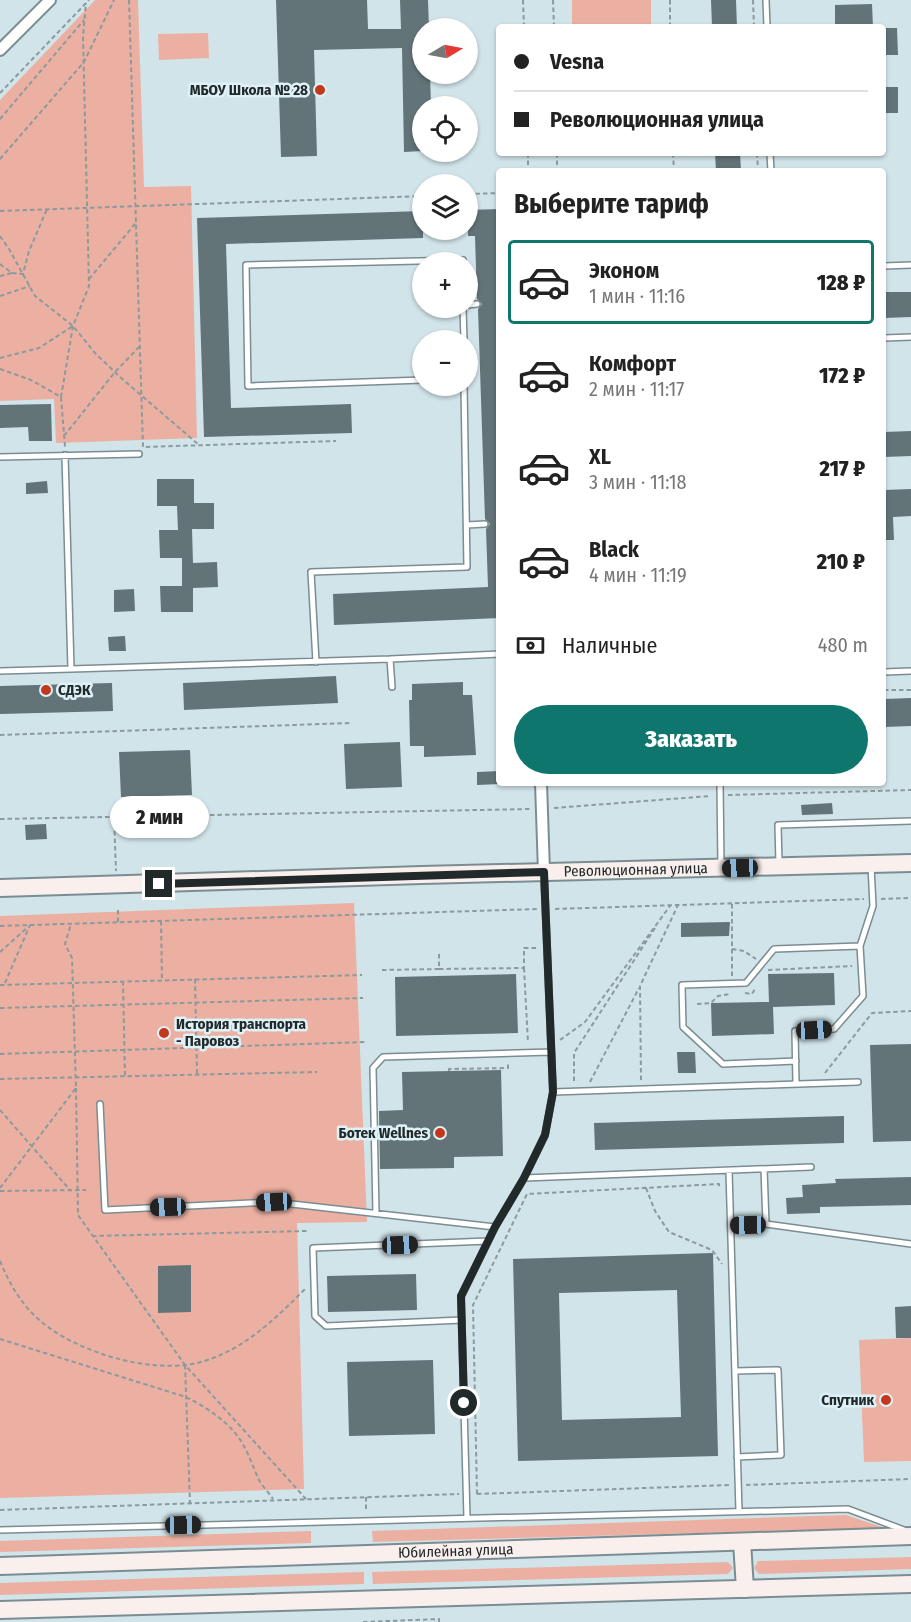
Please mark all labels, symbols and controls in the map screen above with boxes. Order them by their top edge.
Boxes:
north arrow [412,18,478,84]
map controls [412,18,478,396]
text: Vesna [550,48,604,75]
place label: МБОУ Школа № 28 [190,81,308,99]
marker: МБОУ Школа № 28 [313,83,327,97]
button: locate [412,96,478,162]
text: Революционная улица [550,106,764,133]
button: layers [412,174,478,240]
text: Выберите тариф [514,188,709,220]
button: + [412,252,478,318]
icon: car [517,255,571,309]
text: Эконом [589,257,659,284]
text: 128 ₽ [817,269,865,296]
text: 1 мин · 11:16 [589,284,685,308]
button: − [412,330,478,396]
icon: car [517,348,571,402]
text: Комфорт [589,350,676,377]
text: 172 ₽ [819,362,865,389]
text: 2 мин · 11:17 [589,377,684,401]
icon: car [517,441,571,495]
text: XL [589,443,611,470]
text: 217 ₽ [819,455,865,482]
text: 3 мин · 11:18 [589,470,686,494]
icon: car [517,534,571,588]
text: Black [589,536,639,563]
text: 210 ₽ [817,548,865,575]
text: 4 мин · 11:19 [589,563,687,587]
icon: cash [514,629,547,662]
text: Наличные [562,632,657,659]
text: 480 m [818,633,868,657]
place label: СДЭК [58,681,91,699]
marker: СДЭК [39,683,53,697]
button: Заказать [514,705,868,774]
callout: 2 мин [110,797,208,839]
text: 2 мин [136,805,183,829]
car [722,858,758,878]
street label: Революционная улица [563,859,708,881]
route end [145,870,172,897]
place label: История транспорта - Паровоз [176,1015,307,1050]
car [796,1020,832,1040]
marker: История транспорта - Паровоз [157,1026,171,1040]
place label: Ботек Wellnes [339,1124,428,1142]
marker: Ботек Wellnes [433,1126,447,1140]
car [256,1192,292,1212]
car [150,1197,186,1217]
car [730,1216,766,1234]
car [382,1235,418,1255]
route start [450,1389,477,1416]
place label: Спутник [821,1391,874,1409]
marker: Спутник [879,1393,893,1407]
car [165,1516,201,1534]
street label: Юбилейная улица [398,1540,514,1562]

